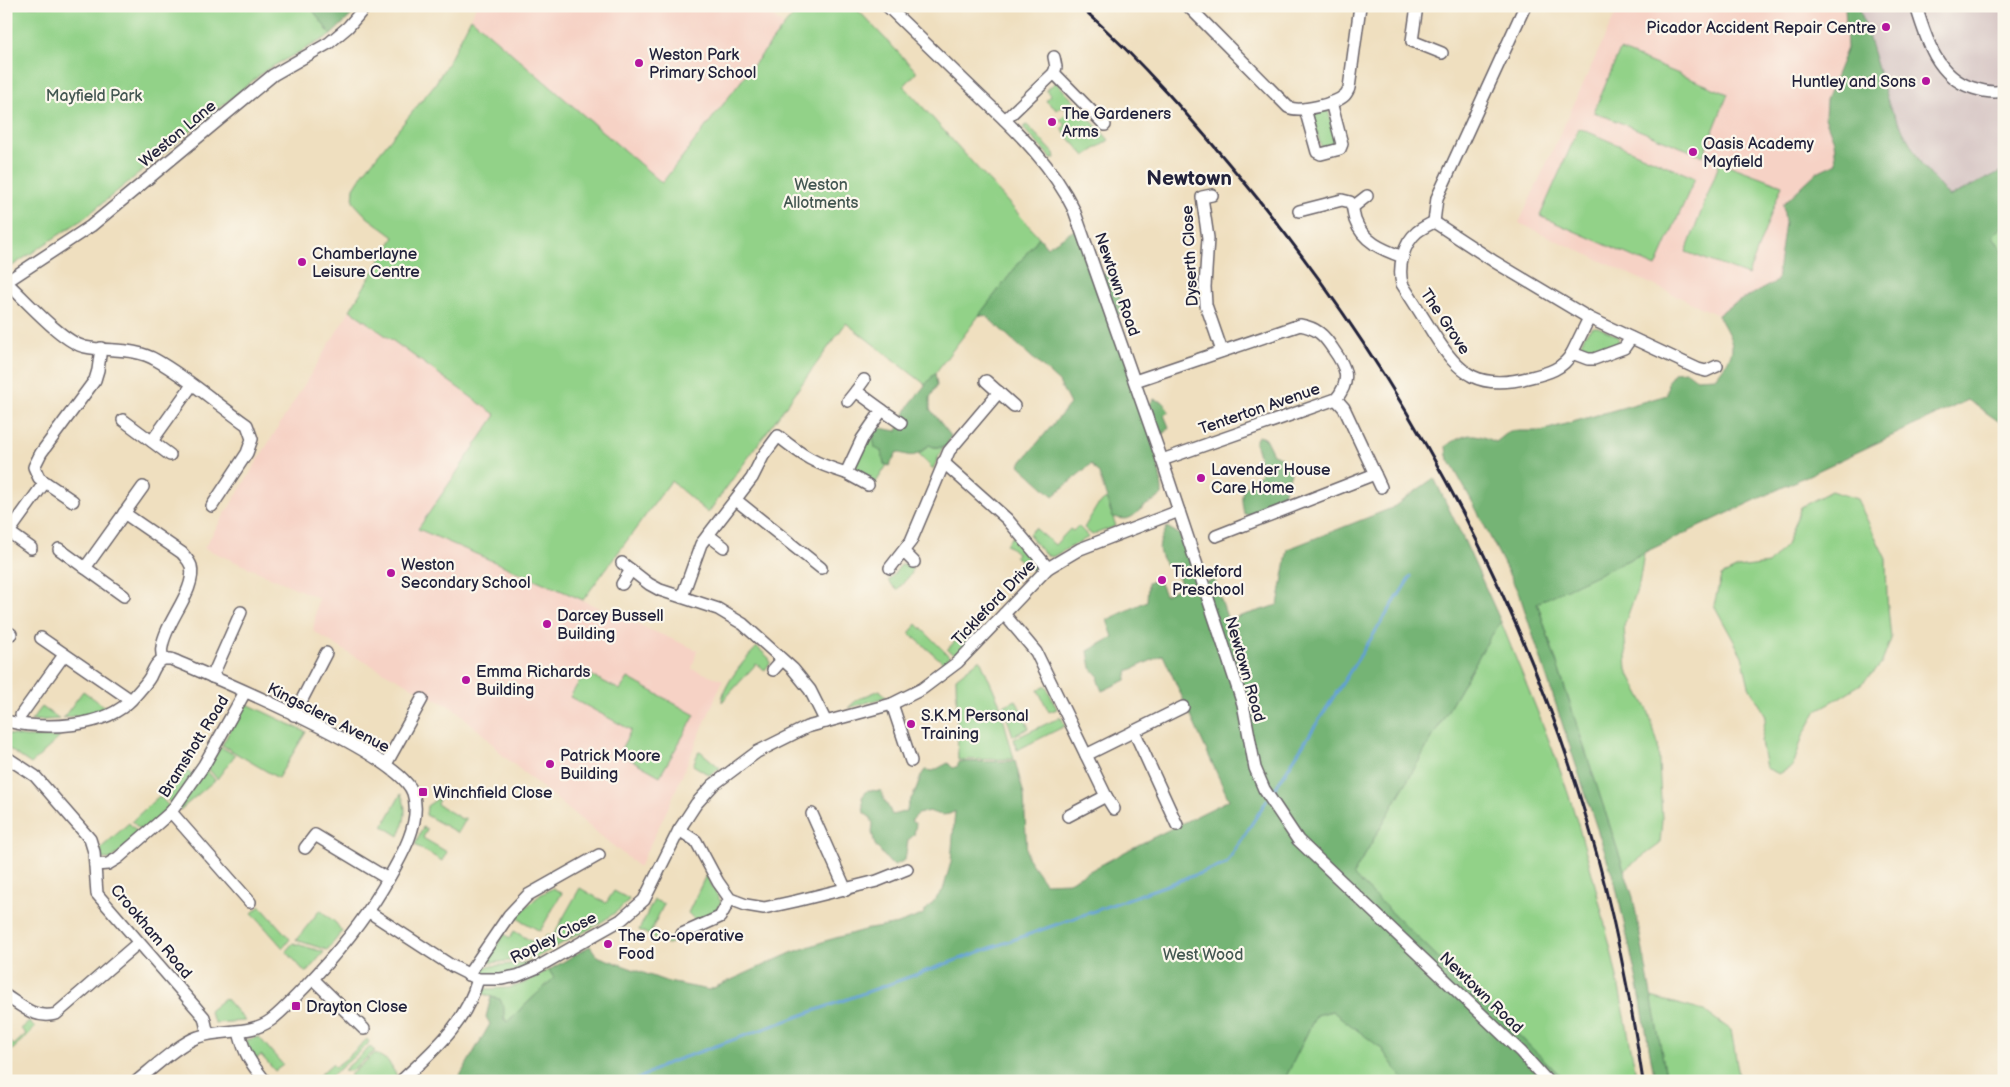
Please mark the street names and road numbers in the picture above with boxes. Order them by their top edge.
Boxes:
street label: Weston Lane [136,96,221,172]
street label: Dyserth Close [1178,204,1203,307]
street label: Newtown Road [1090,230,1143,339]
street label: The Grove [1416,285,1474,359]
street label: Tenterton Avenue [1196,380,1323,439]
street label: Tickleford Drive [948,556,1040,650]
street label: Newtown Road [1220,615,1269,724]
street label: Kingsclere Avenue [264,679,393,758]
street label: Bramshott Road [155,692,233,802]
street label: Crookham Road [106,881,196,983]
street label: Ropley Close [507,908,600,968]
street label: Newtown Road [1435,949,1527,1038]

